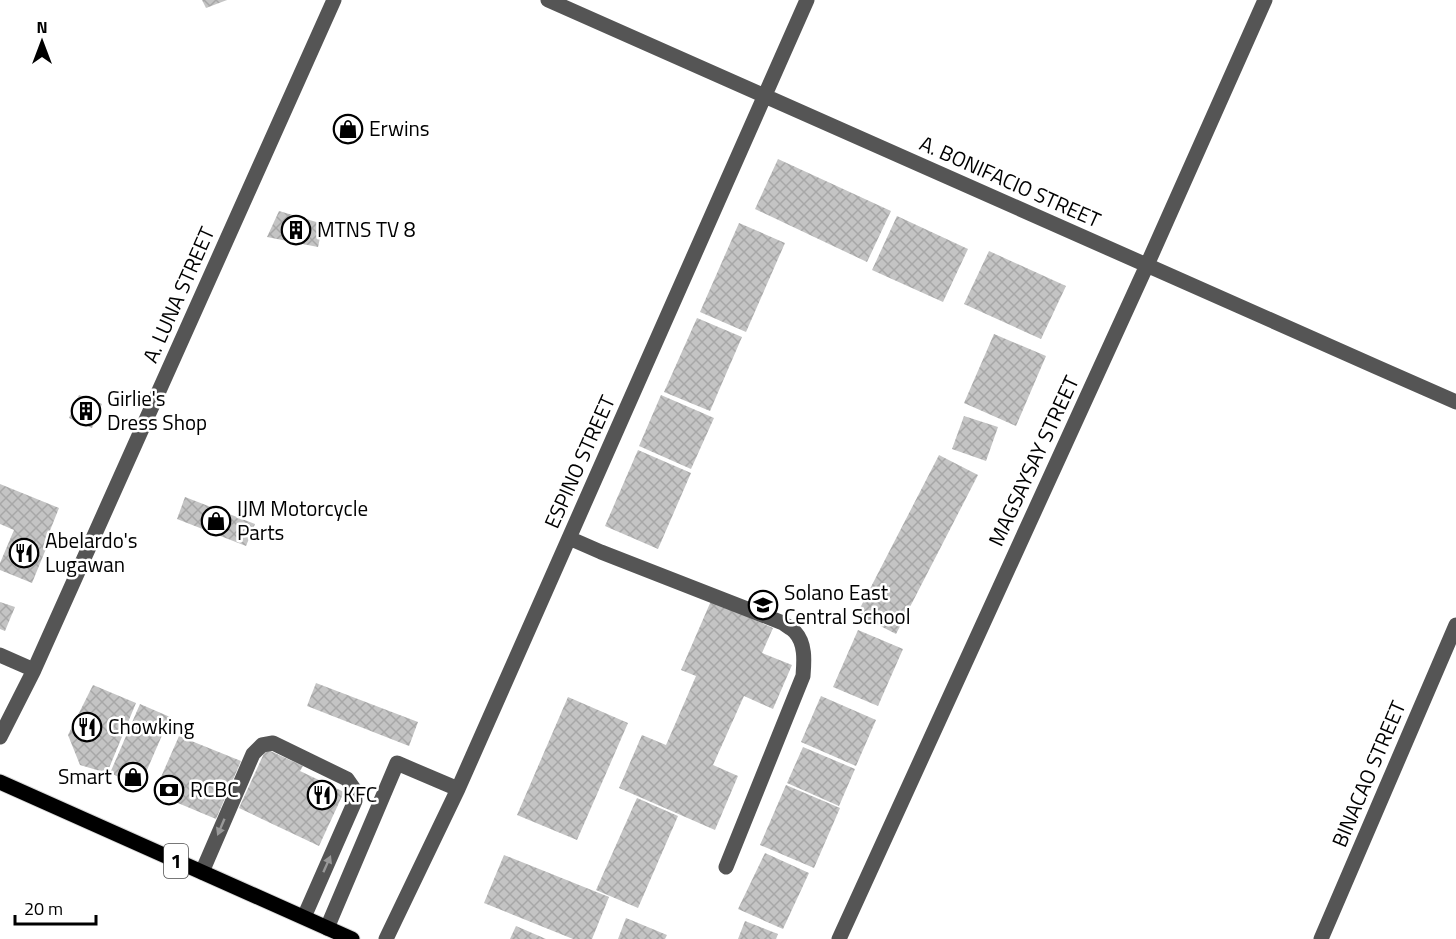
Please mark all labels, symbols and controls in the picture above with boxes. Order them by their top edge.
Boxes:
north arrow [12,12,72,72]
text: N [36,15,48,39]
place label: Erwins [369,112,430,144]
shop icon: Erwins [332,113,364,145]
street label: A. BONIFACIO STREET [915,127,1106,235]
place label: MTNS TV 8 [317,213,416,245]
building icon: MTNS TV 8 [280,214,312,246]
street label: A. LUNA STREET [134,221,222,368]
street label: MAGSAYSAY STREET [980,370,1087,551]
place label: Girlie's Dress Shop [107,382,207,438]
street label: ESPINO STREET [535,390,623,533]
building icon: Girlie's Dress Shop [70,395,102,427]
place label: IJM Motorcycle Parts [237,492,368,548]
shop icon: IJM Motorcycle Parts [200,505,232,537]
place label: Abelardo's Lugawan [45,524,137,580]
restaurant icon: Abelardo's Lugawan [8,537,40,569]
place label: Solano East Central School [784,576,911,632]
school or university icon: Solano East Central School [747,589,779,621]
street label: BINACAO STREET [1323,695,1413,852]
place label: Chowking [108,710,195,742]
restaurant icon: Chowking [71,711,103,743]
place label: Smart [58,760,113,792]
shop icon: Smart [117,761,149,793]
place label: RCBC [190,773,239,805]
bank icon: RCBC [153,774,185,806]
place label: KFC [343,778,377,810]
restaurant icon: KFC [306,779,338,811]
one-way arrow [216,819,226,837]
road number: 1 [164,844,188,878]
one-way arrow [323,855,332,872]
scale bar [15,888,96,926]
text: 20 m [24,895,63,922]

